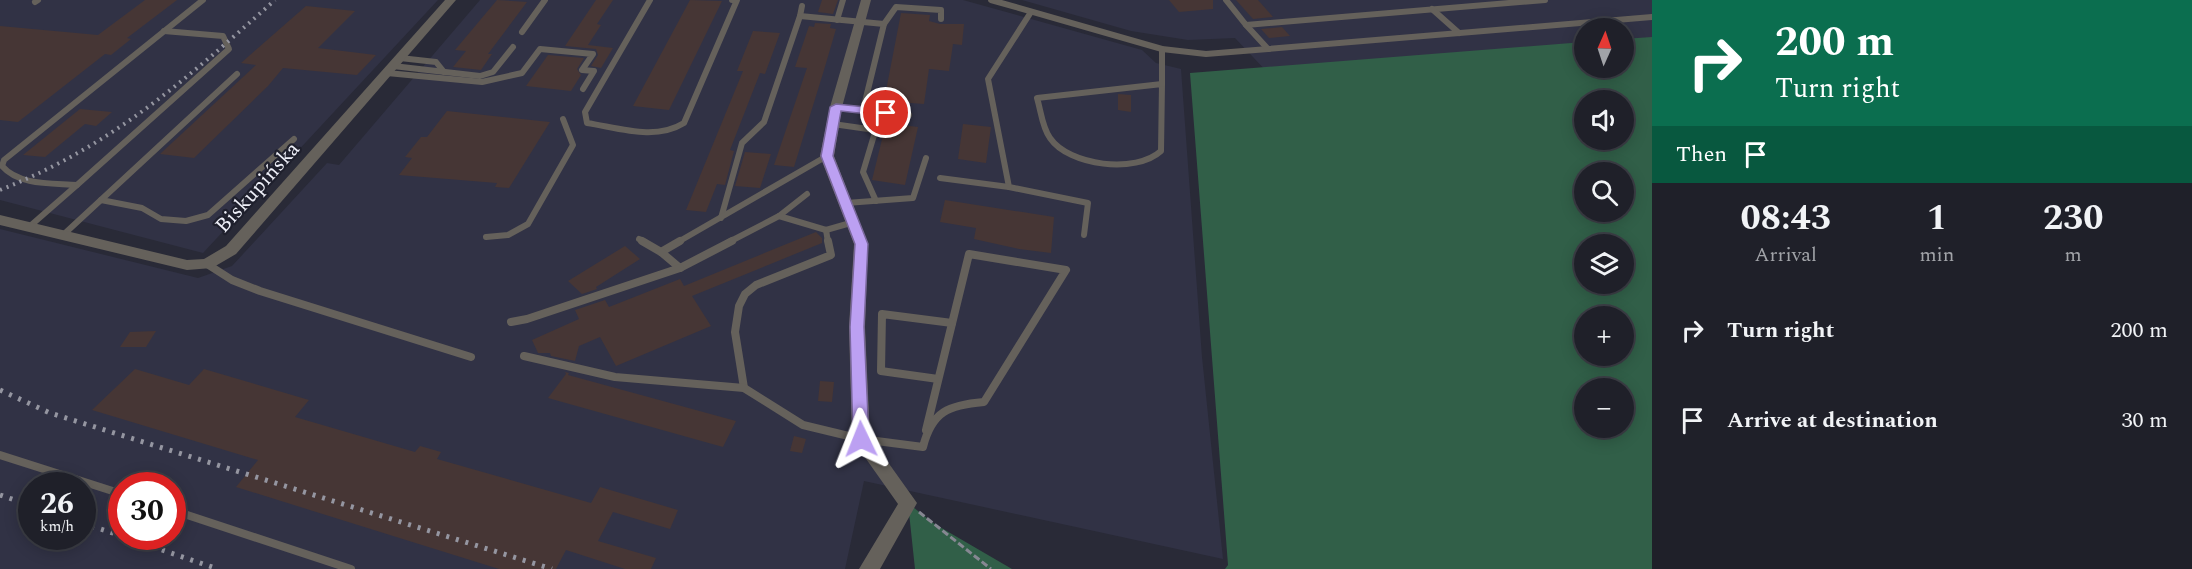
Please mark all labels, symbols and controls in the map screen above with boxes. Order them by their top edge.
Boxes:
text: 200 m [1775,11,1894,74]
north arrow [1574,18,1634,78]
map controls [1574,18,1634,438]
icon: right [1676,24,1754,102]
text: Turn right [1775,68,1900,110]
pin [860,87,911,138]
button: sound [1574,90,1634,150]
icon: arrive [869,96,902,129]
street label: Biskupińska [208,134,308,241]
text: Then [1676,138,1727,171]
icon: arrive [1739,138,1772,171]
button: search [1574,162,1634,222]
text: 08:43 [1740,191,1831,246]
text: 1 [1927,191,1947,246]
text: 230 [2043,191,2103,246]
button: layers [1574,234,1634,294]
text: Arrival [1755,240,1817,270]
text: min [1919,240,1954,270]
text: m [2065,240,2082,270]
button: + [1574,306,1634,366]
icon: right [1676,314,1709,347]
text: Turn right [1727,314,1834,347]
text: 200 m [2111,314,2168,347]
button: − [1574,378,1634,438]
icon: arrive [1676,404,1709,437]
text: Arrive at destination [1727,404,1938,437]
text: 30 m [2122,404,2168,437]
position arrow [829,407,893,471]
speed limit sign: 30 [108,472,186,550]
text: 26 [40,481,74,527]
text: km/h [40,515,74,538]

